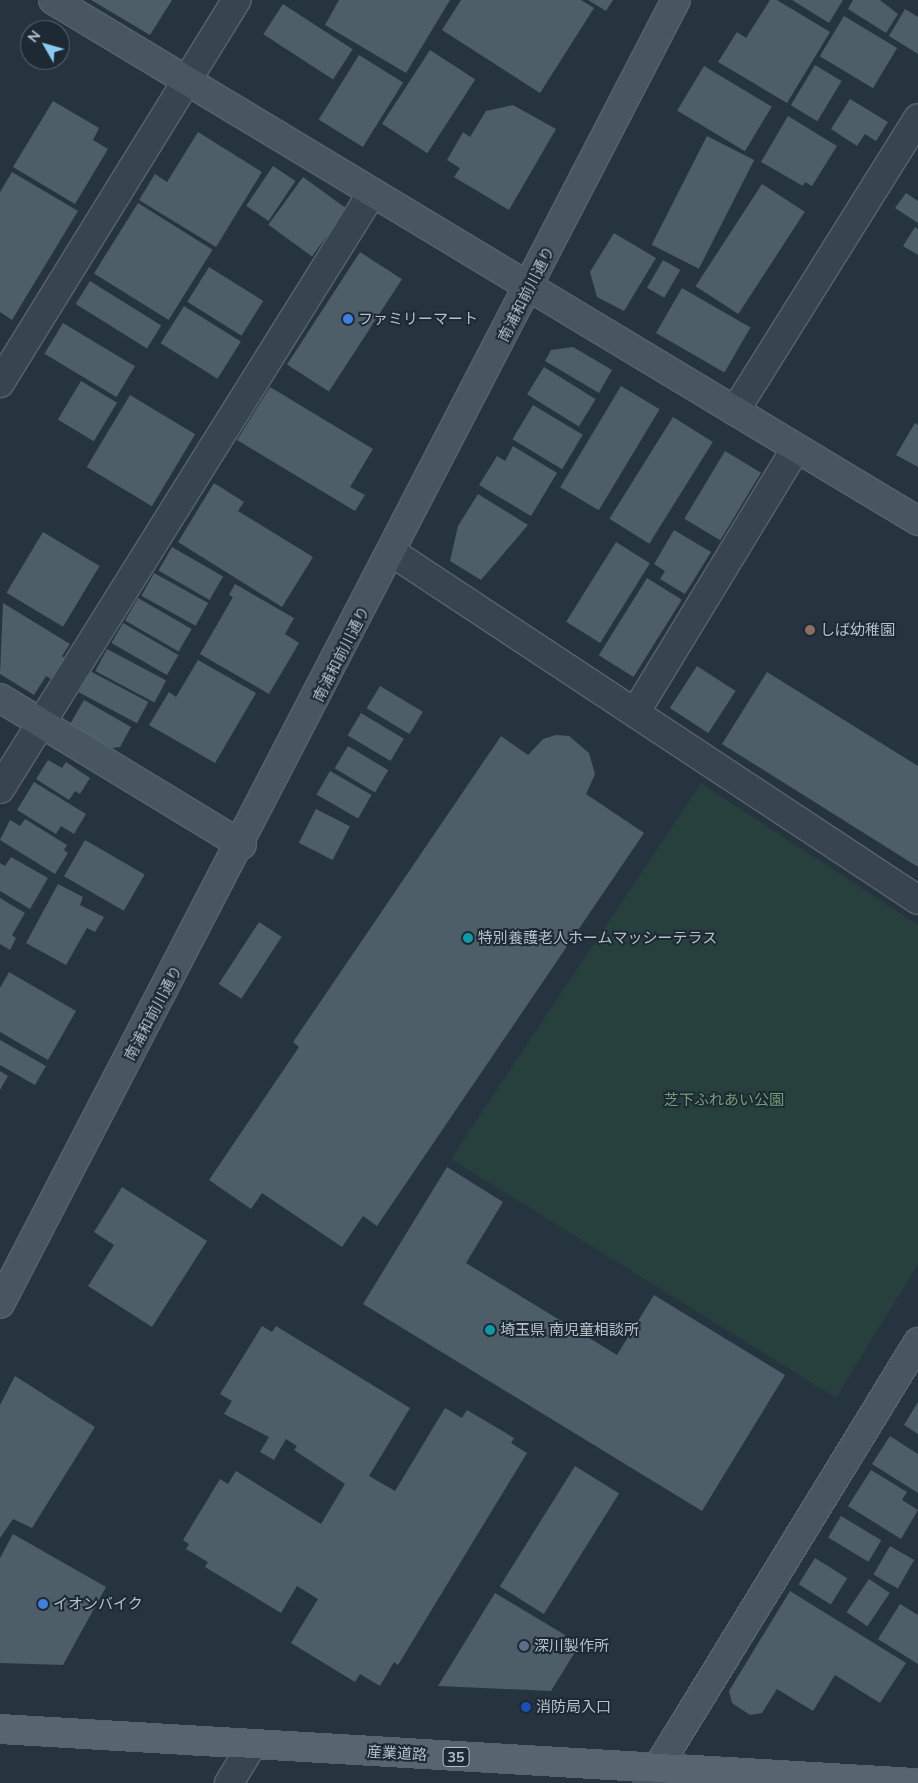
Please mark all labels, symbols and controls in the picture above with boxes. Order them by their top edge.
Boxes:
north arrow [20,20,70,70]
text: N [24,27,44,46]
street label: 南浦和前川通り [494,243,558,345]
place label: ファミリーマート [358,310,478,328]
marker: ファミリーマート [342,313,354,325]
street label: 南浦和前川通り [309,603,373,705]
place label: しば幼稚園 [820,621,895,639]
marker: しば幼稚園 [804,624,816,636]
place label: 特別養護老人ホームマッシーテラス [478,929,718,947]
marker: 特別養護老人ホームマッシーテラス [462,932,474,944]
street label: 南浦和前川通り [120,962,186,1064]
park label: 芝下ふれあい公園 [664,1091,784,1109]
place label: 埼玉県 南児童相談所 [500,1321,639,1339]
marker: 埼玉県 南児童相談所 [484,1324,496,1336]
place label: イオンバイク [53,1595,143,1613]
marker: イオンバイク [37,1598,49,1610]
place label: 深川製作所 [534,1637,609,1655]
marker: 深川製作所 [518,1640,530,1652]
place label: 消防局入口 [536,1698,611,1716]
marker: 消防局入口 [520,1701,532,1713]
street label: 産業道路 [367,1742,427,1764]
road number: 35 [442,1745,470,1768]

